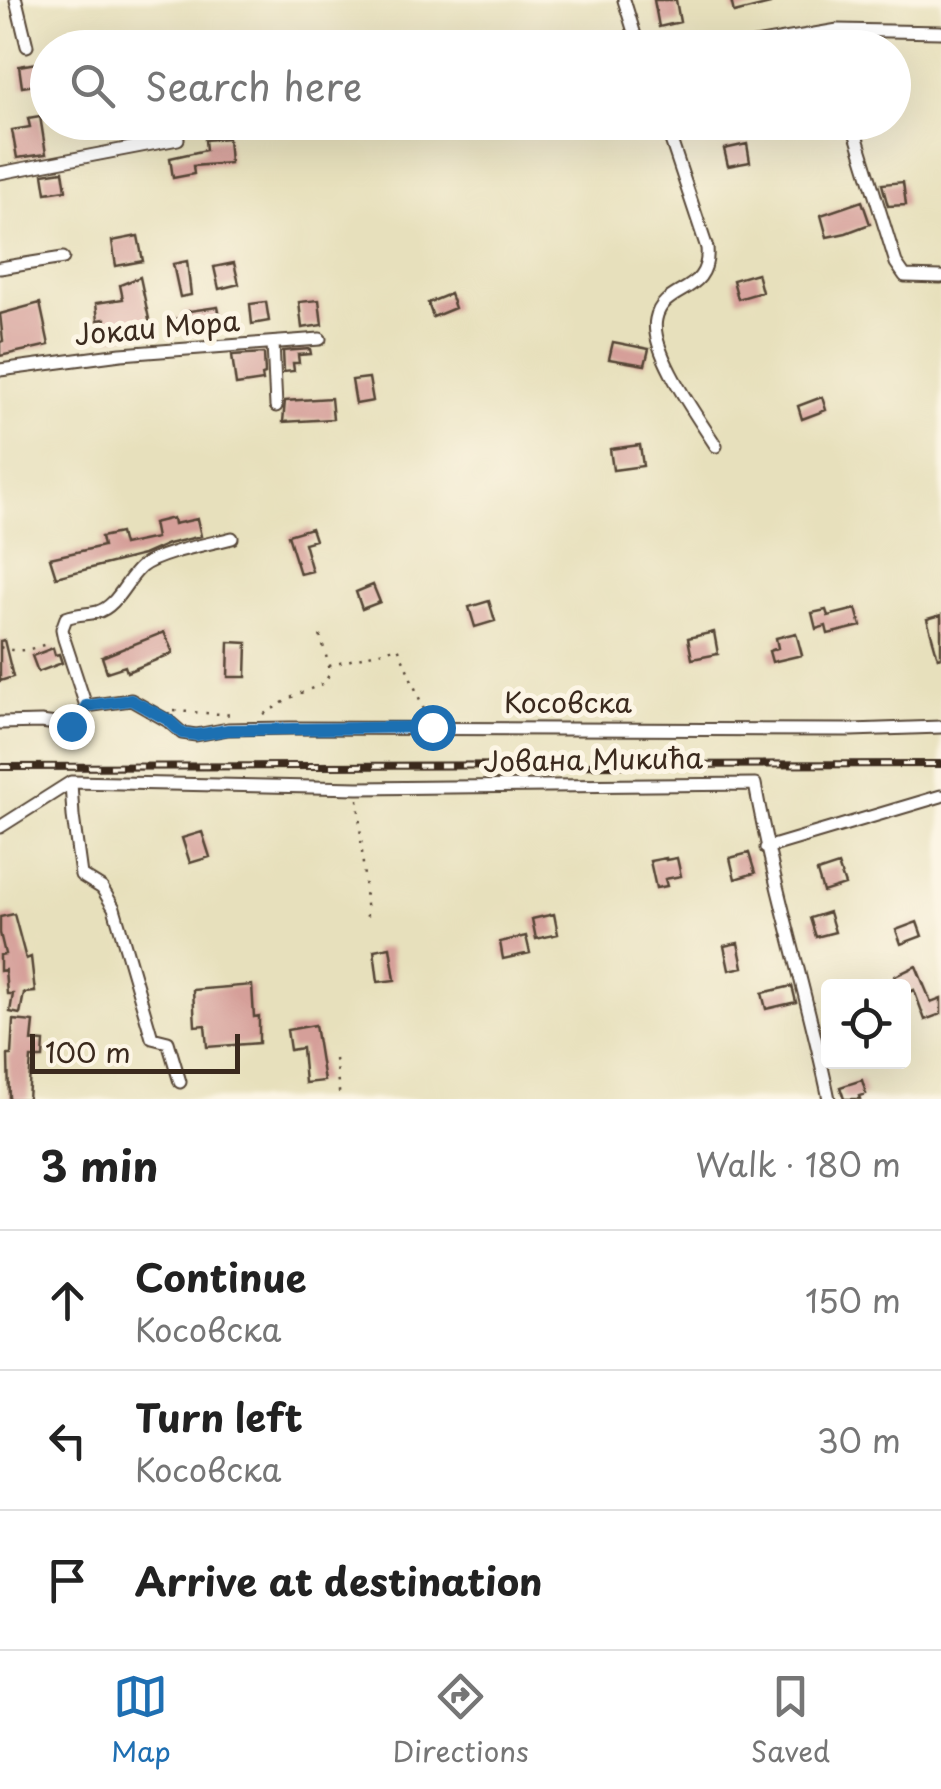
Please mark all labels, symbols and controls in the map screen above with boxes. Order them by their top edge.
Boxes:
search box [30,30,911,140]
text: Search here [145,57,362,114]
icon: search [65,58,120,113]
street label: Јокаи Мора [73,298,242,355]
street label: Косовска [504,680,633,723]
route end [49,704,95,750]
route start [410,705,456,751]
street label: Јована Микића [483,735,704,782]
map controls [821,979,911,1069]
button: locate [821,979,911,1069]
scale bar [30,1029,240,1074]
text: 100 m [45,1030,131,1073]
text: 3 min [40,1133,158,1196]
text: Walk · 180 m [695,1140,901,1188]
text: Continue [135,1248,306,1305]
icon: ahead [40,1273,95,1328]
text: 150 m [805,1276,901,1324]
text: Косовска [135,1305,281,1353]
text: Turn left [135,1388,303,1445]
icon: left [40,1413,95,1468]
text: 30 m [817,1416,901,1464]
text: Косовска [135,1445,281,1493]
text: Arrive at destination [135,1552,543,1609]
icon: arrive [40,1553,95,1608]
tab: Map [111,1669,171,1772]
tab: Directions [393,1669,529,1772]
tab: Saved [751,1669,830,1772]

